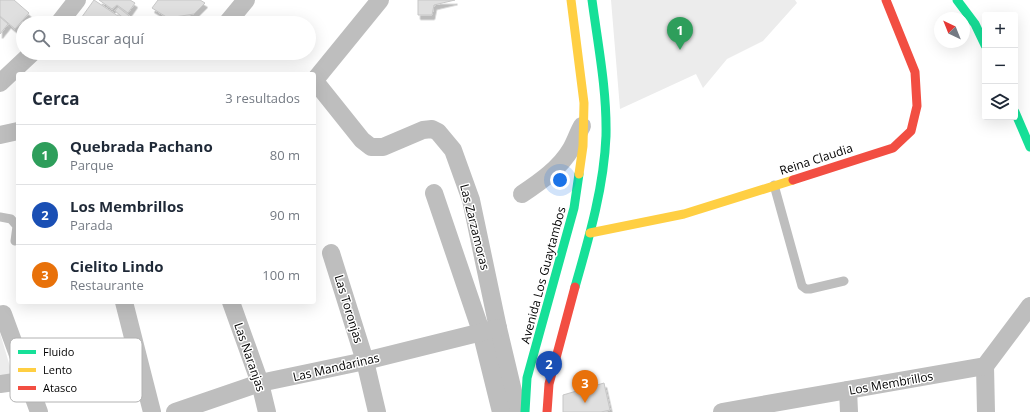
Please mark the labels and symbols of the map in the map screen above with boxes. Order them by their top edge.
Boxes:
north arrow [934,12,970,48]
pin: 1 [667,17,693,50]
street label: Reina Claudia [777,139,855,179]
your location [550,170,570,190]
street label: Las Zarzamoras [456,182,494,272]
street label: Avenida Los Guaytambos [517,204,570,345]
street label: Las Toronjas [331,273,368,345]
street label: Las Naranjas [230,320,270,394]
legend [10,338,142,402]
text: Fluido [43,344,75,359]
street label: Las Mandarinas [291,349,381,385]
pin: 2 [536,351,562,384]
text: Lento [43,362,73,377]
street label: Los Membrillos [848,367,935,399]
pin: 3 [572,370,598,403]
text: Atasco [43,380,78,395]

